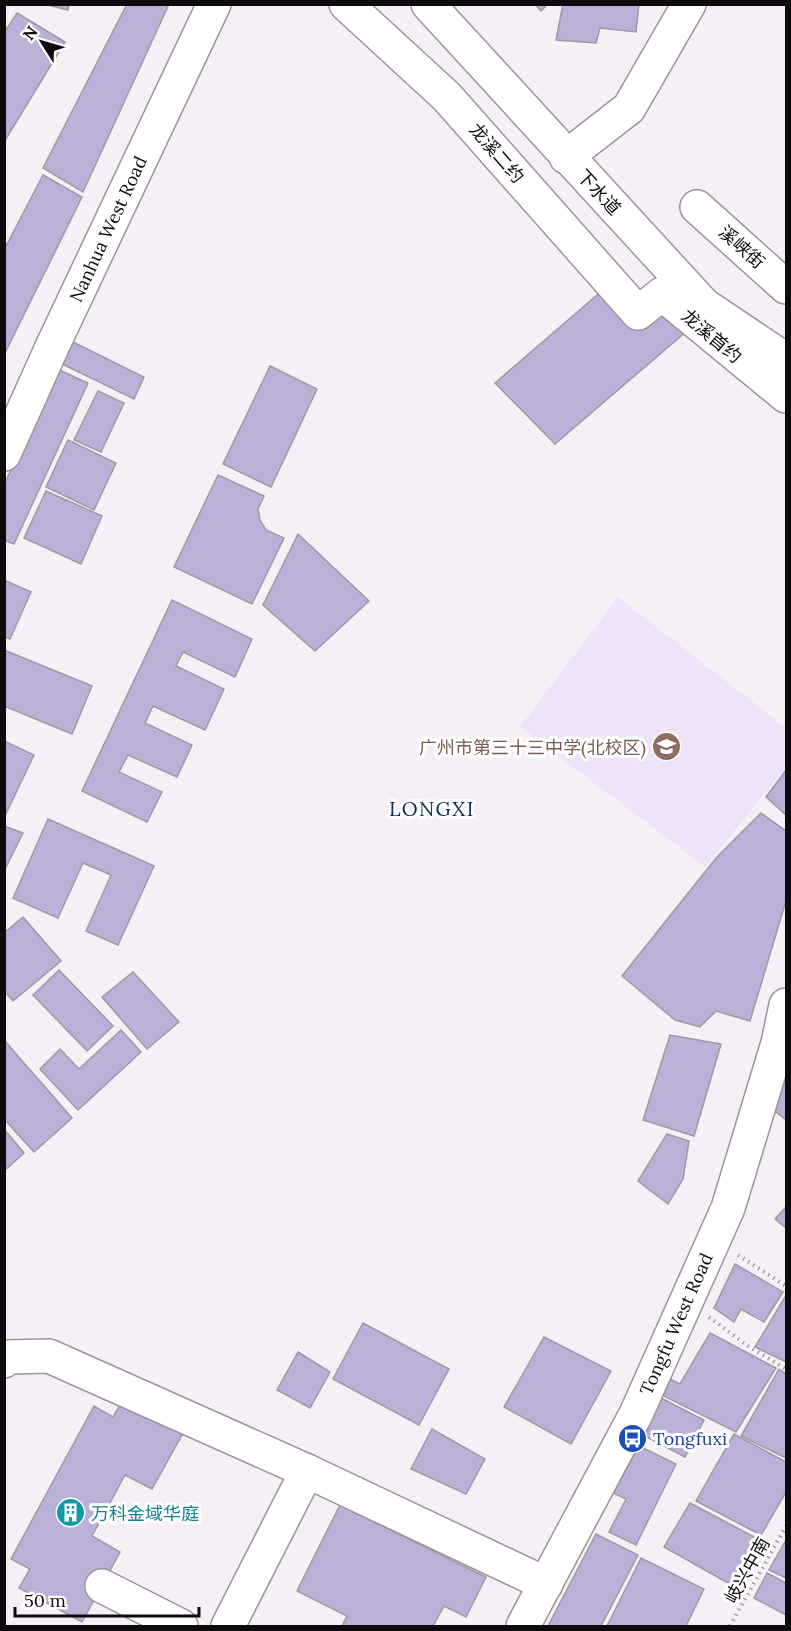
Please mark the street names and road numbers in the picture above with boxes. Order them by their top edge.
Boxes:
street label: 龙溪二约 [465,118,529,188]
street label: Nanhua West Road [64,152,152,306]
street label: 下水道 [572,164,626,220]
street label: 溪峡街 [714,220,770,274]
street label: 龙溪首约 [677,304,747,368]
street label: Tongfu West Road [634,1249,718,1399]
street label: 岐兴中南 [719,1533,775,1607]

